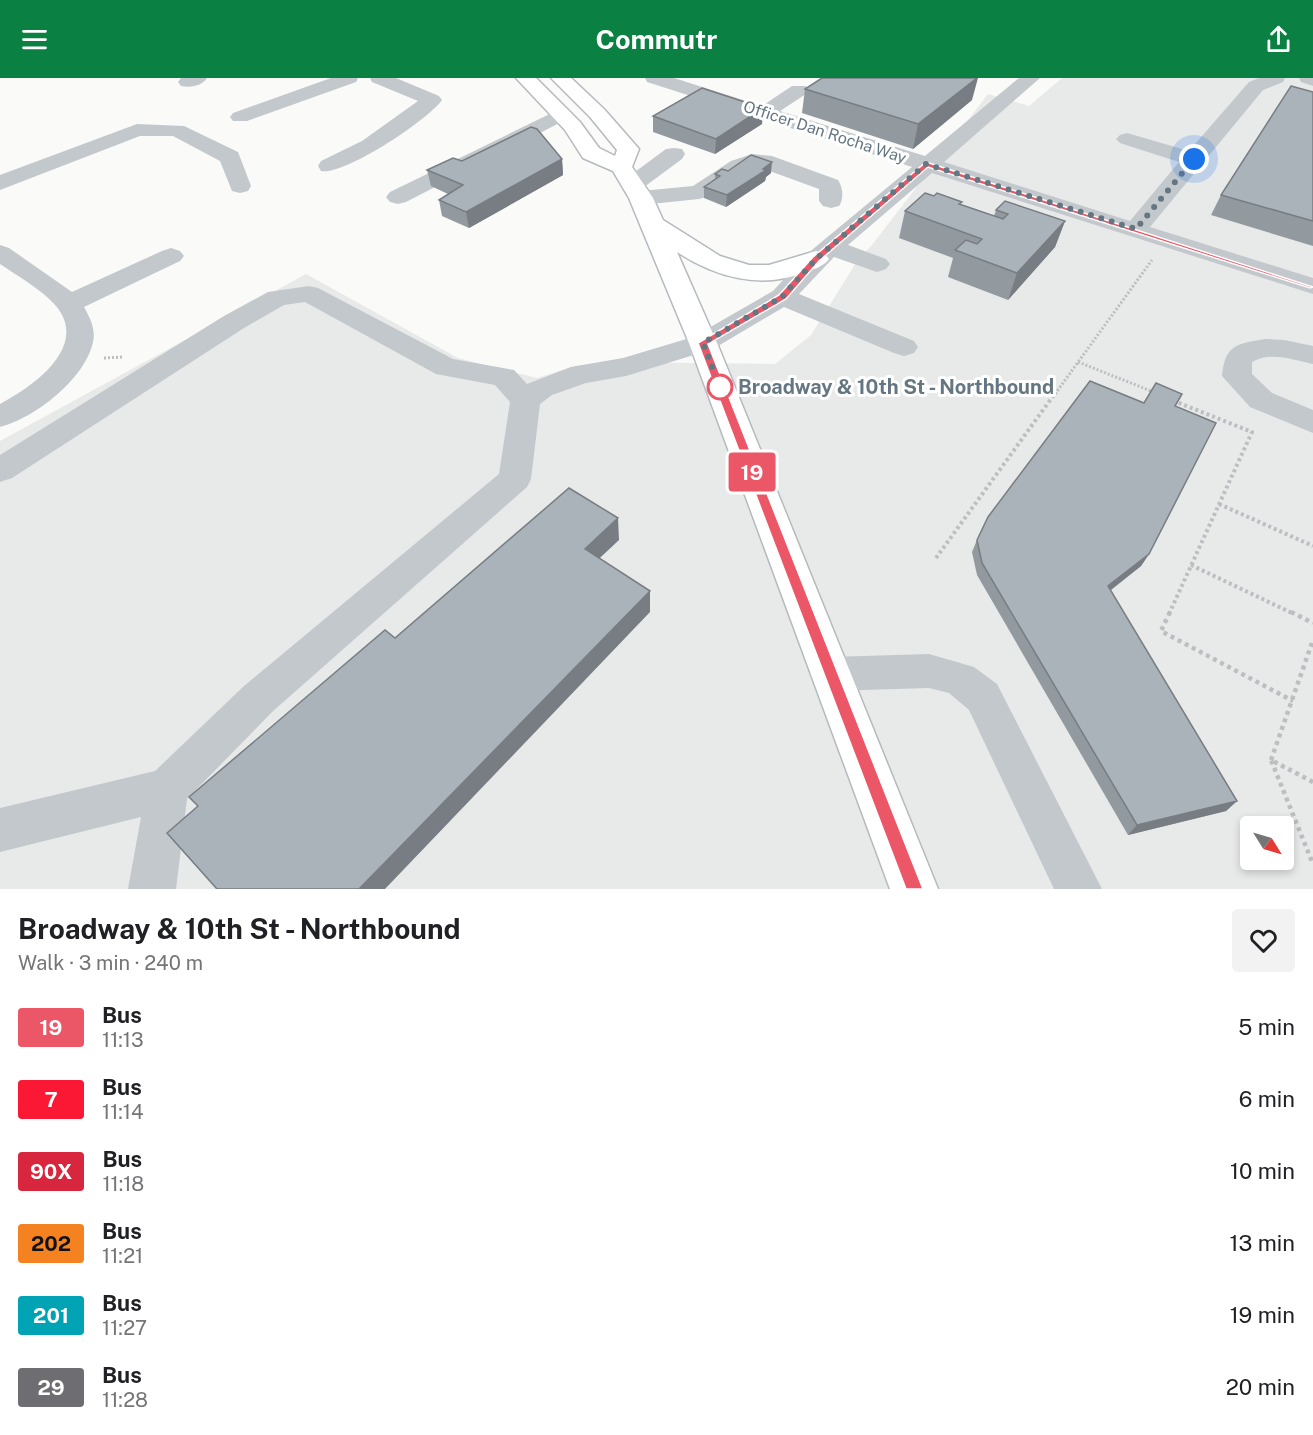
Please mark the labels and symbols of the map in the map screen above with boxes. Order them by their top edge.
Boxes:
street label: Officer Dan Rocha Way [741,97,909,167]
your location [1179,144,1209,174]
marker: Broadway & 10th St - Northbound [707,374,733,400]
place label: Broadway & 10th St - Northbound [738,375,1054,399]
line badge: 19 [725,452,779,492]
north arrow [1240,816,1294,870]

